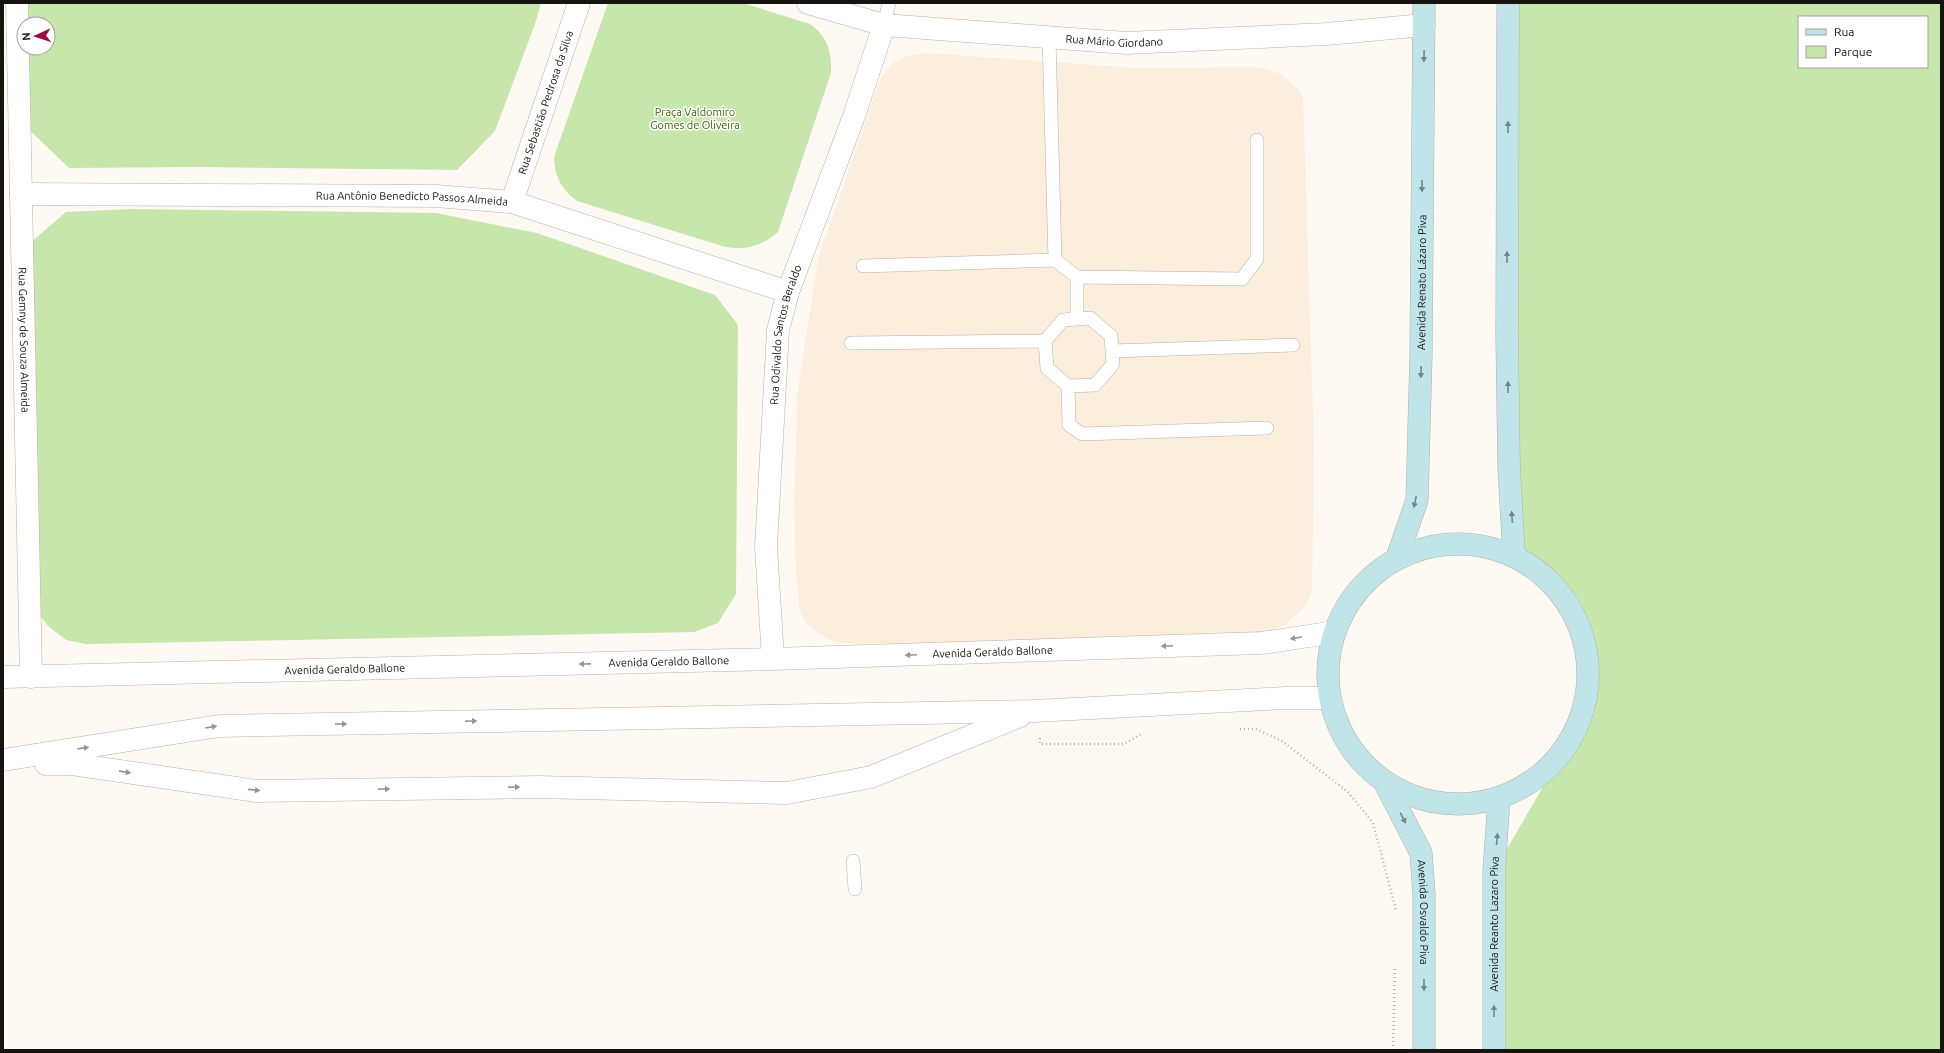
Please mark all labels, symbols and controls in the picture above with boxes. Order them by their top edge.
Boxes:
north arrow [16,16,56,56]
legend [1798,16,1928,68]
text: Rua [1834,25,1855,38]
street label: Rua Sebastião Pedrosa da Silva [516,29,575,176]
text: N [20,32,32,41]
street label: Rua Mário Giordano [1065,33,1163,49]
text: Parque [1834,45,1872,58]
one-way arrow [1421,50,1427,63]
park label: Praça Valdomiro Gomes de Oliveira [650,106,740,131]
one-way arrow [1504,121,1511,133]
one-way arrow [1419,180,1425,193]
street label: Rua Antônio Benedicto Passos Almeida [316,189,508,208]
street label: Avenida Renato Lázaro Piva [1415,215,1428,350]
one-way arrow [1504,250,1510,263]
street label: Rua Odivaldo Santos Beraldo [768,263,804,405]
street label: Rua Gemny de Souza Almeida [16,267,32,413]
one-way arrow [1417,366,1424,378]
one-way arrow [1504,381,1511,393]
one-way arrow [1412,495,1418,508]
one-way arrow [1509,511,1516,523]
one-way arrow [1290,635,1302,641]
one-way arrow [1161,643,1173,650]
street label: Avenida Geraldo Ballone [932,644,1053,660]
one-way arrow [905,651,917,658]
street label: Avenida Geraldo Ballone [608,654,729,669]
one-way arrow [579,660,591,667]
street label: Avenida Geraldo Ballone [284,662,405,676]
one-way arrow [465,718,478,724]
one-way arrow [335,721,348,727]
one-way arrow [205,724,217,730]
one-way arrow [77,744,89,750]
one-way arrow [119,769,131,775]
one-way arrow [508,784,521,790]
one-way arrow [378,786,391,792]
one-way arrow [248,787,260,794]
one-way arrow [1399,812,1406,823]
one-way arrow [1493,833,1500,845]
street label: Avenida Reanto Lazaro Piva [1488,856,1501,992]
street label: Avenida Osvaldo Piva [1416,859,1430,965]
one-way arrow [1421,979,1427,992]
one-way arrow [1491,1004,1497,1017]

